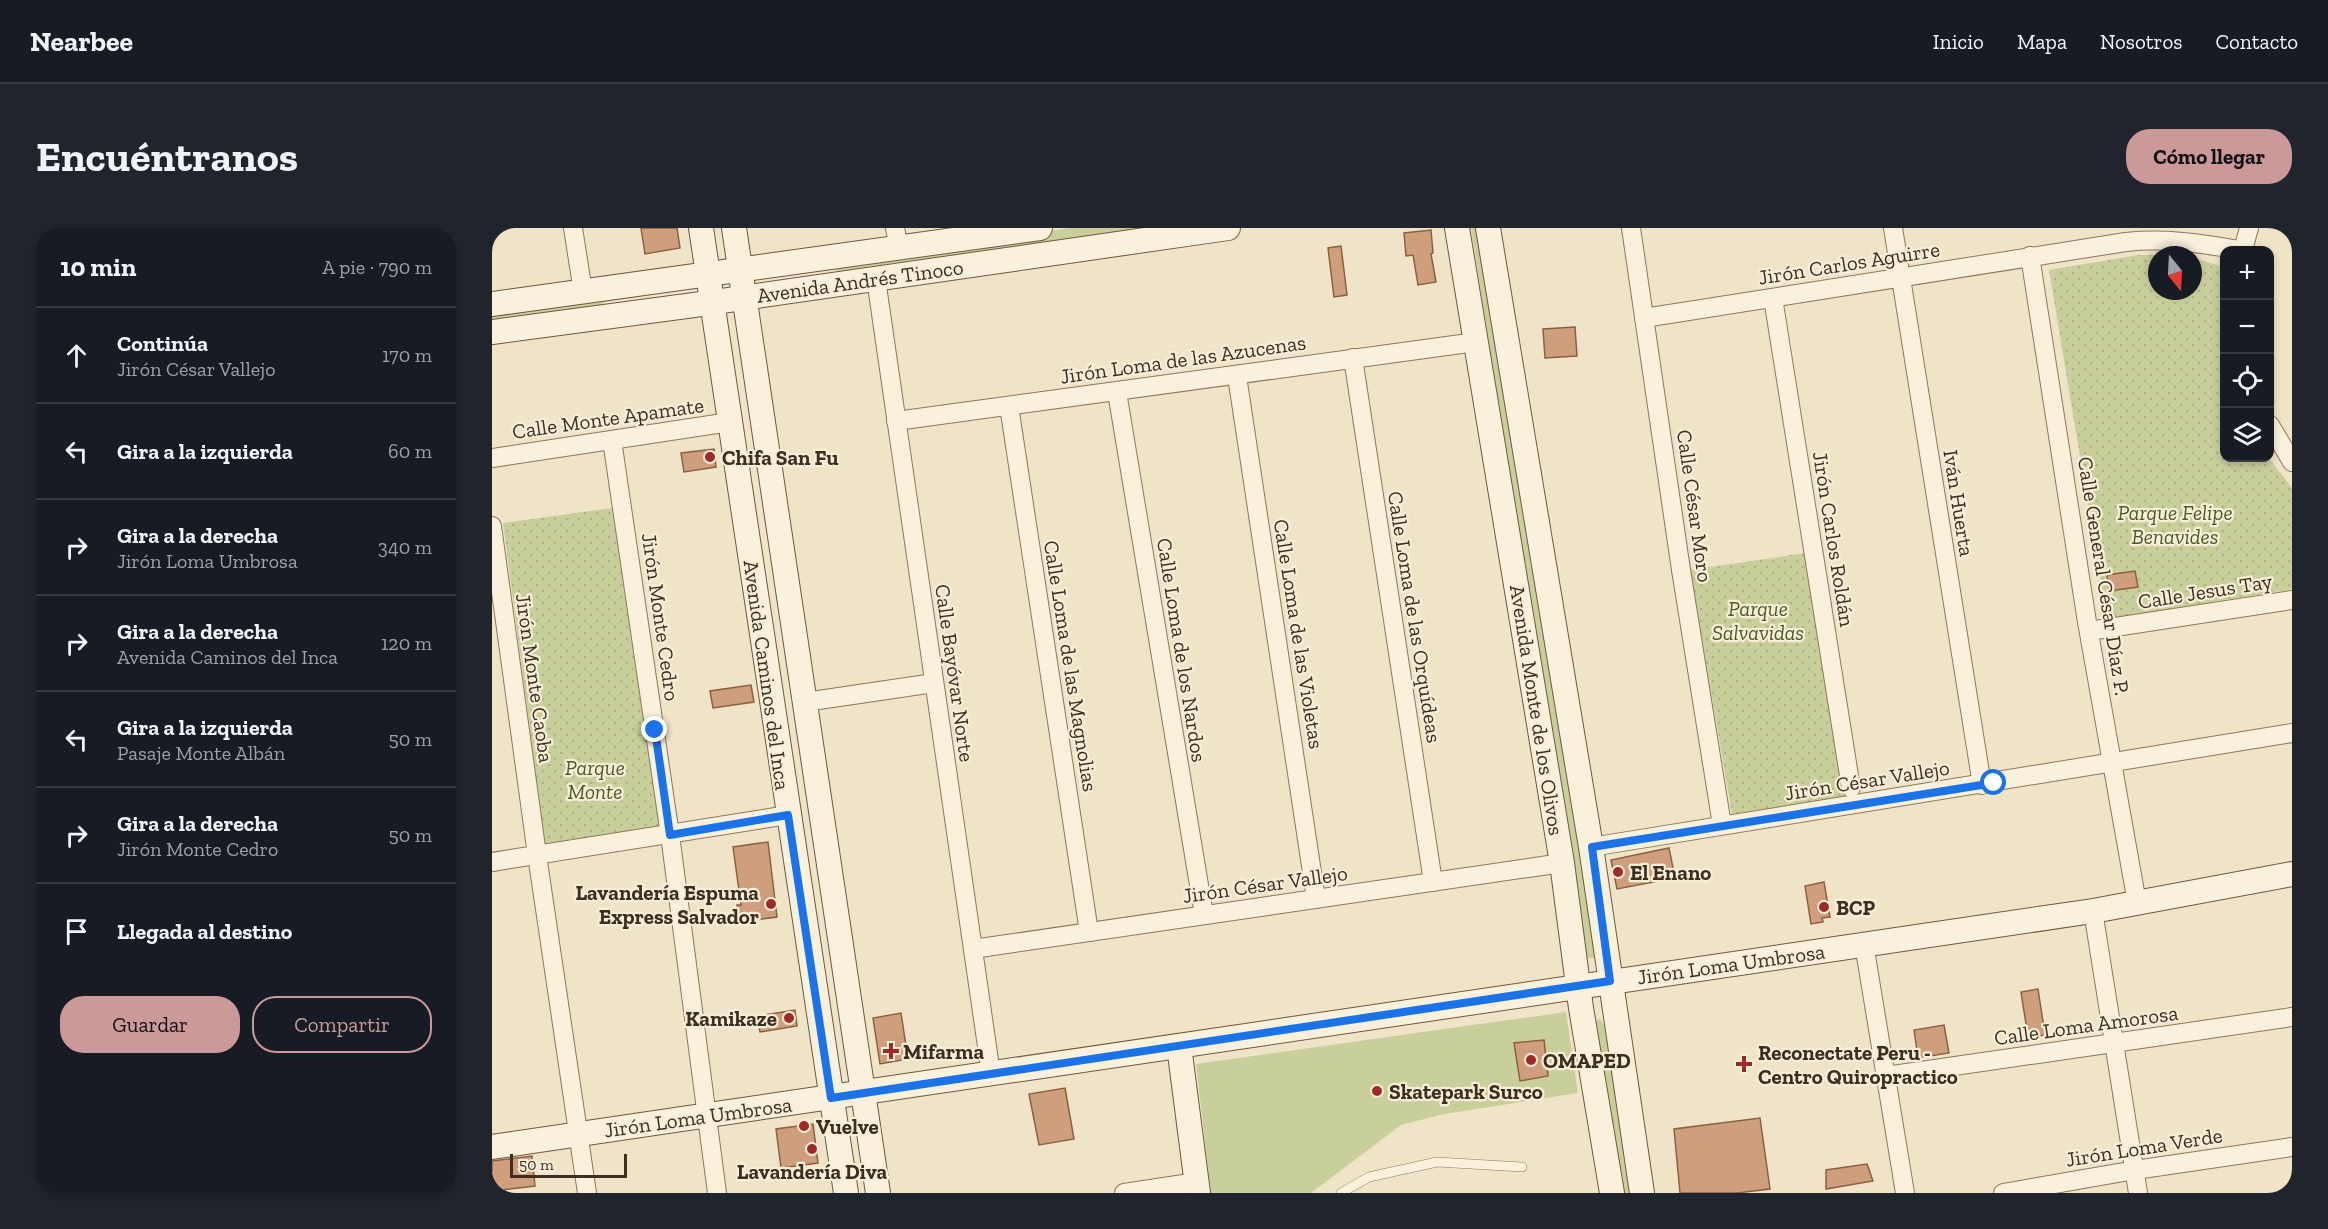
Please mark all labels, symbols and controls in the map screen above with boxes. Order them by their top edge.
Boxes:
text: Nearbee [30,25,133,58]
text: Inicio [1933,29,1984,54]
text: Mapa [2017,29,2067,54]
text: Nosotros [2100,29,2182,54]
text: Contacto [2215,29,2298,54]
button: Cómo llegar [2126,129,2292,184]
text: Encuéntranos [36,131,298,182]
street label: Jirón Carlos Aguirre [1756,236,1942,290]
north arrow [2148,246,2202,300]
map controls [2220,246,2274,462]
button: + [2220,246,2274,300]
text: 10 min [60,251,136,283]
street label: Avenida Andrés Tinoco [755,254,965,308]
text: A pie · 790 m [322,255,432,279]
button: − [2220,300,2274,354]
street label: Jirón Loma de las Azucenas [1058,329,1308,389]
text: Continúa [117,330,208,357]
icon: ahead [60,339,93,372]
text: 170 m [382,343,432,367]
button: locate [2220,354,2274,408]
text: Jirón César Vallejo [117,357,275,381]
street label: Calle Monte Apamate [511,392,706,444]
button: layers [2220,408,2274,462]
street label: Calle César Moro [1672,428,1718,584]
icon: left [60,435,93,468]
text: Gira a la izquierda [117,438,293,465]
text: 60 m [388,439,432,463]
place label: Chifa San Fu [722,445,839,470]
street label: Iván Huerta [1938,448,1980,558]
marker: Chifa San Fu [703,450,717,464]
street label: Jirón Carlos Roldán [1808,450,1860,628]
street label: Calle General César Díaz P. [2073,455,2135,697]
street label: Calle Loma de las Orquídeas [1383,489,1447,745]
park label: Parque Felipe Benavides [2117,500,2233,549]
street label: Calle Loma de las Violetas [1268,517,1330,751]
text: Gira a la derecha [117,522,278,549]
icon: right [60,531,93,564]
street label: Jirón Monte Cedro [637,531,685,703]
text: 340 m [378,535,432,559]
street label: Calle Loma de los Nardos [1152,536,1212,764]
street label: Calle Loma de las Magnolias [1039,539,1103,793]
text: Jirón Loma Umbrosa [117,549,298,573]
street label: Avenida Caminos del Inca [738,558,796,792]
street label: Calle Jesus Tay [2136,568,2274,614]
street label: Calle Bayóvar Norte [930,583,980,764]
street label: Avenida Monte de los Olivos [1505,583,1569,837]
street label: Jirón Monte Caoba [511,592,559,764]
park label: Parque Salvavidas [1712,596,1804,645]
text: Gira a la derecha [117,618,278,645]
icon: right [60,627,93,660]
text: 120 m [381,631,432,655]
text: Avenida Caminos del Inca [117,645,338,669]
text: Gira a la izquierda [117,714,293,741]
route end [641,716,667,742]
icon: left [60,723,93,756]
text: 50 m [388,727,432,751]
text: Pasaje Monte Albán [117,741,285,765]
park label: Parque Monte [565,755,625,804]
street label: Jirón César Vallejo [1783,755,1951,806]
route start [1980,769,2006,795]
text: Gira a la derecha [117,810,278,837]
icon: right [60,819,93,852]
text: 50 m [388,823,432,847]
text: Jirón Monte Cedro [117,837,278,861]
street label: Jirón César Vallejo [1181,860,1349,909]
place label: El Enano [1630,860,1711,885]
marker: El Enano [1611,865,1625,879]
place label: Lavandería Espuma Express Salvador [575,880,759,929]
place label: BCP [1836,895,1876,920]
marker: Lavandería Espuma Express Salvador [764,897,778,911]
marker: BCP [1817,900,1831,914]
icon: arrive [60,915,93,948]
text: Llegada al destino [117,918,292,945]
street label: Jirón Loma Umbrosa [1635,938,1827,990]
button: Guardar [60,996,240,1053]
button: Compartir [252,996,432,1053]
street label: Calle Loma Amorosa [1992,1000,2180,1050]
place label: Kamikaze [685,1006,777,1031]
marker: Kamikaze [782,1011,796,1025]
place label: Mifarma [903,1039,985,1064]
place label: Reconectate Peru - Centro Quiropractico [1758,1040,1958,1089]
marker: Mifarma [884,1044,898,1058]
place label: OMAPED [1543,1048,1631,1073]
marker: OMAPED [1524,1053,1538,1067]
marker: Reconectate Peru - Centro Quiropractico [1735,1055,1753,1073]
place label: Skatepark Surco [1389,1079,1543,1104]
marker: Skatepark Surco [1370,1084,1384,1098]
street label: Jirón Loma Umbrosa [602,1091,794,1143]
place label: Vuelve [816,1114,879,1139]
marker: Vuelve [797,1119,811,1133]
street label: Jirón Loma Verde [2064,1122,2224,1172]
marker: Lavandería Diva [805,1142,819,1156]
scale bar [510,1151,627,1178]
text: 50 m [519,1155,554,1174]
place label: Lavandería Diva [737,1159,888,1184]

